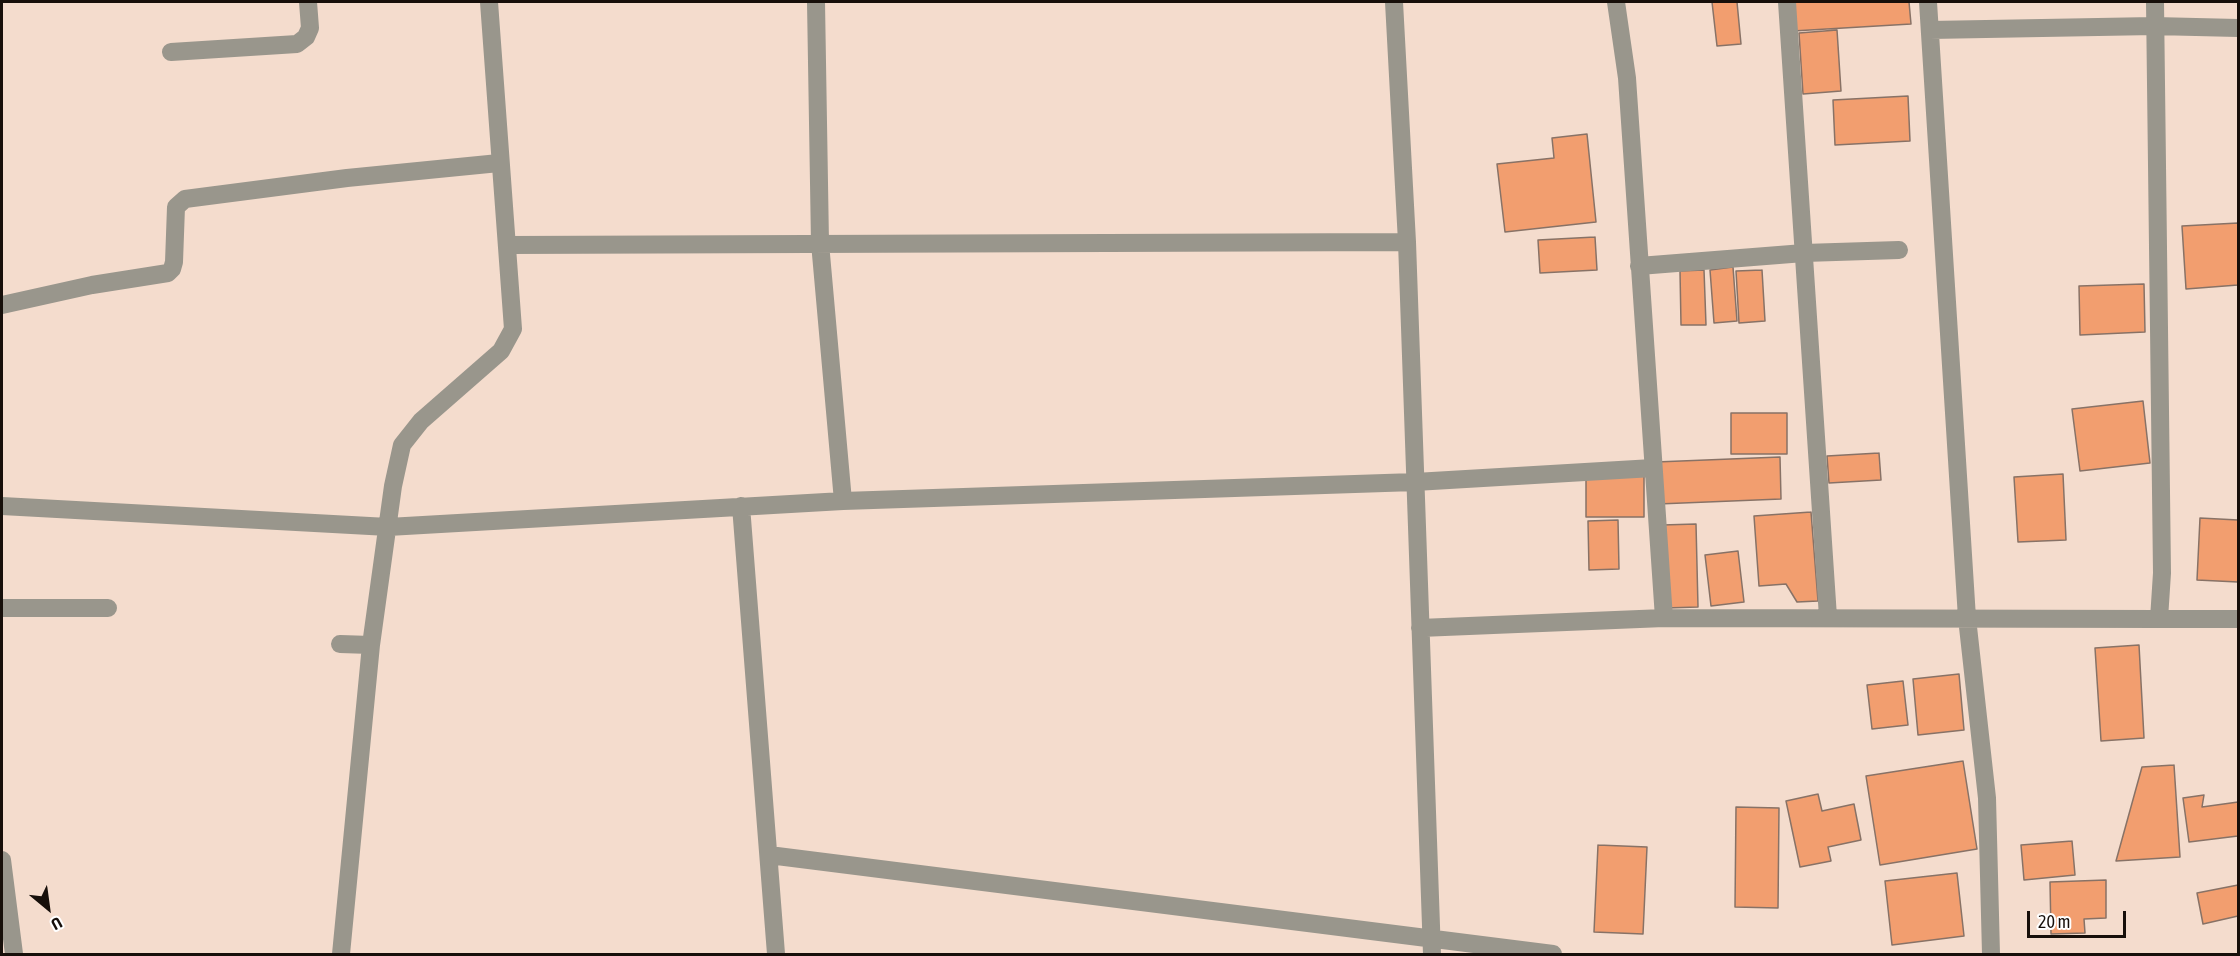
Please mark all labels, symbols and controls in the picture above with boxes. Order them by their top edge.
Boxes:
north arrow [18,878,78,938]
scale bar [2030,899,2129,937]
text: 20 m [2038,911,2070,932]
text: U [48,914,65,934]

